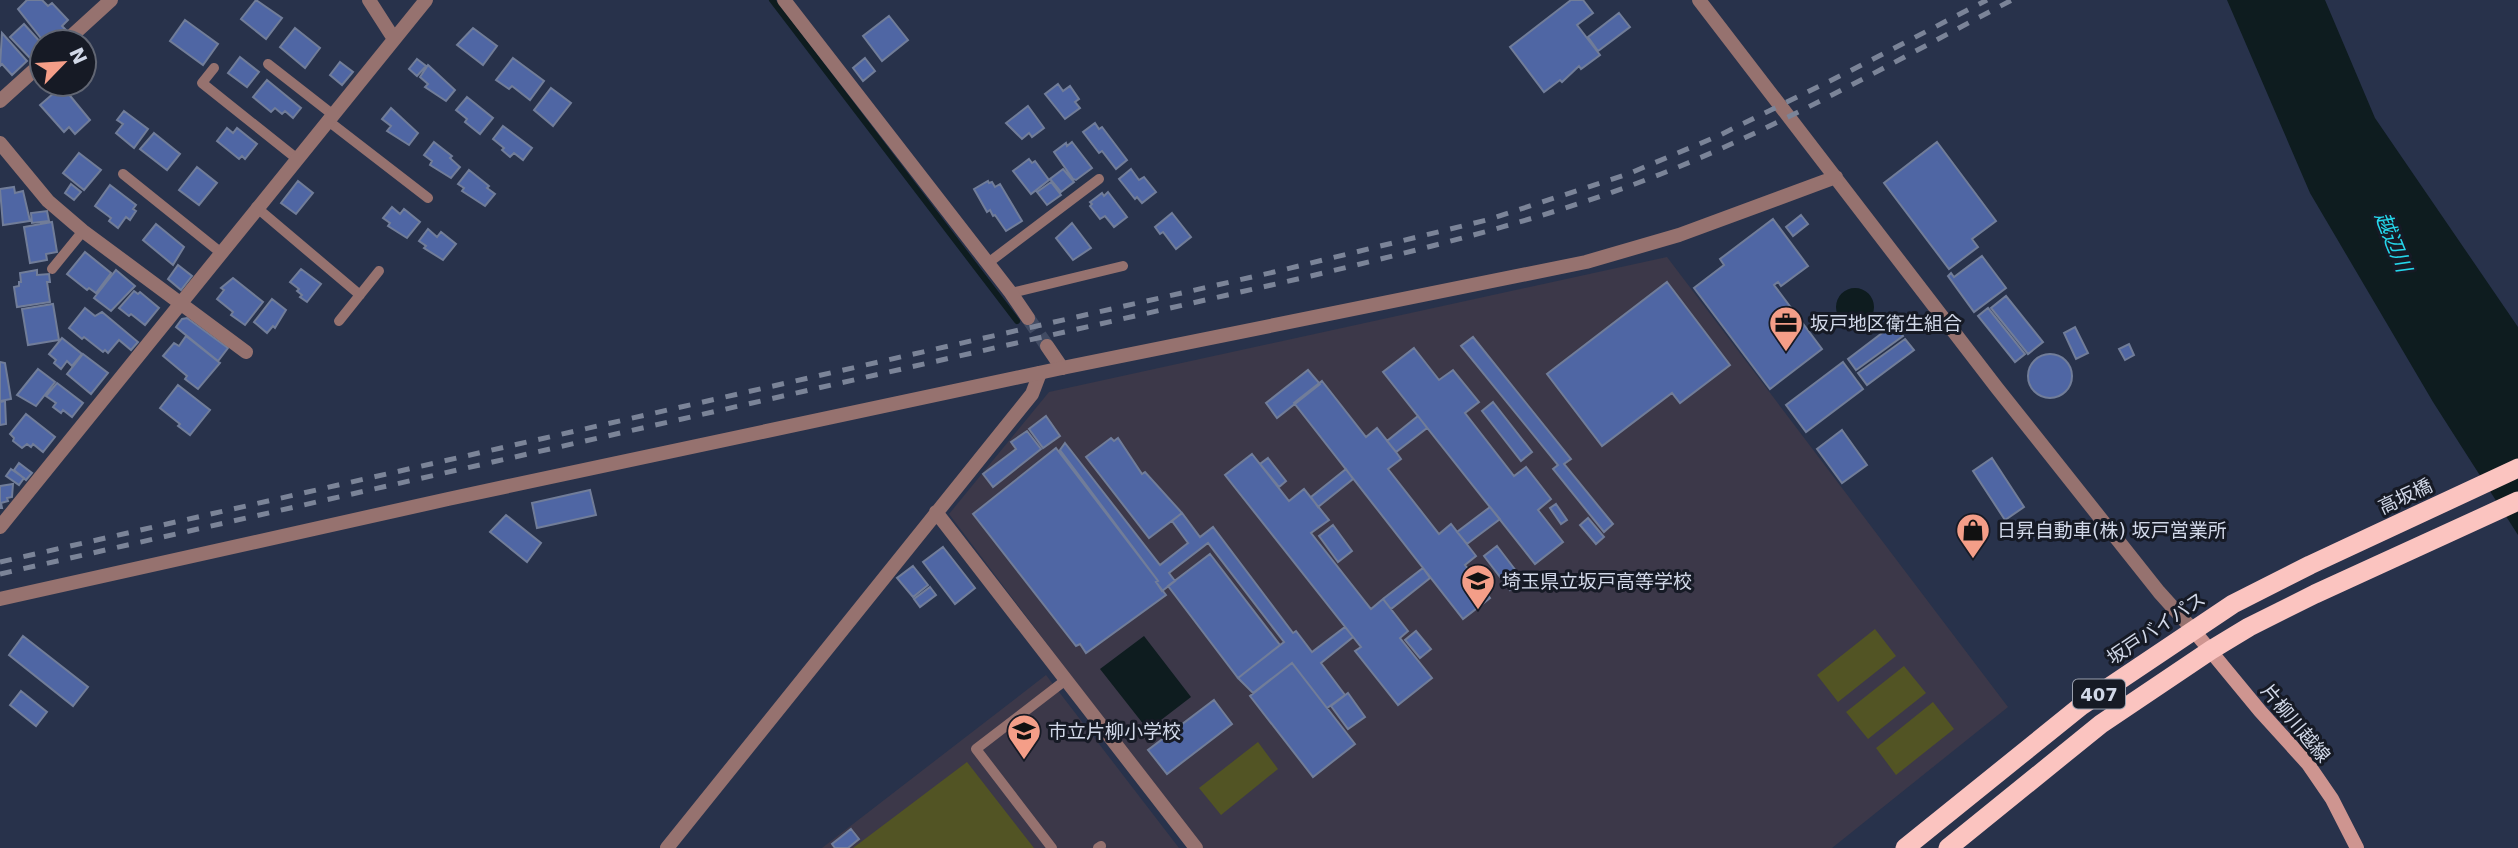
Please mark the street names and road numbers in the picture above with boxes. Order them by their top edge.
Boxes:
street label: 高坂橋 [2375,474,2435,518]
street label: 坂戸バイパス [2103,587,2209,669]
road number: 407 [2073,680,2125,708]
street label: 片柳川越線 [2257,680,2335,766]

